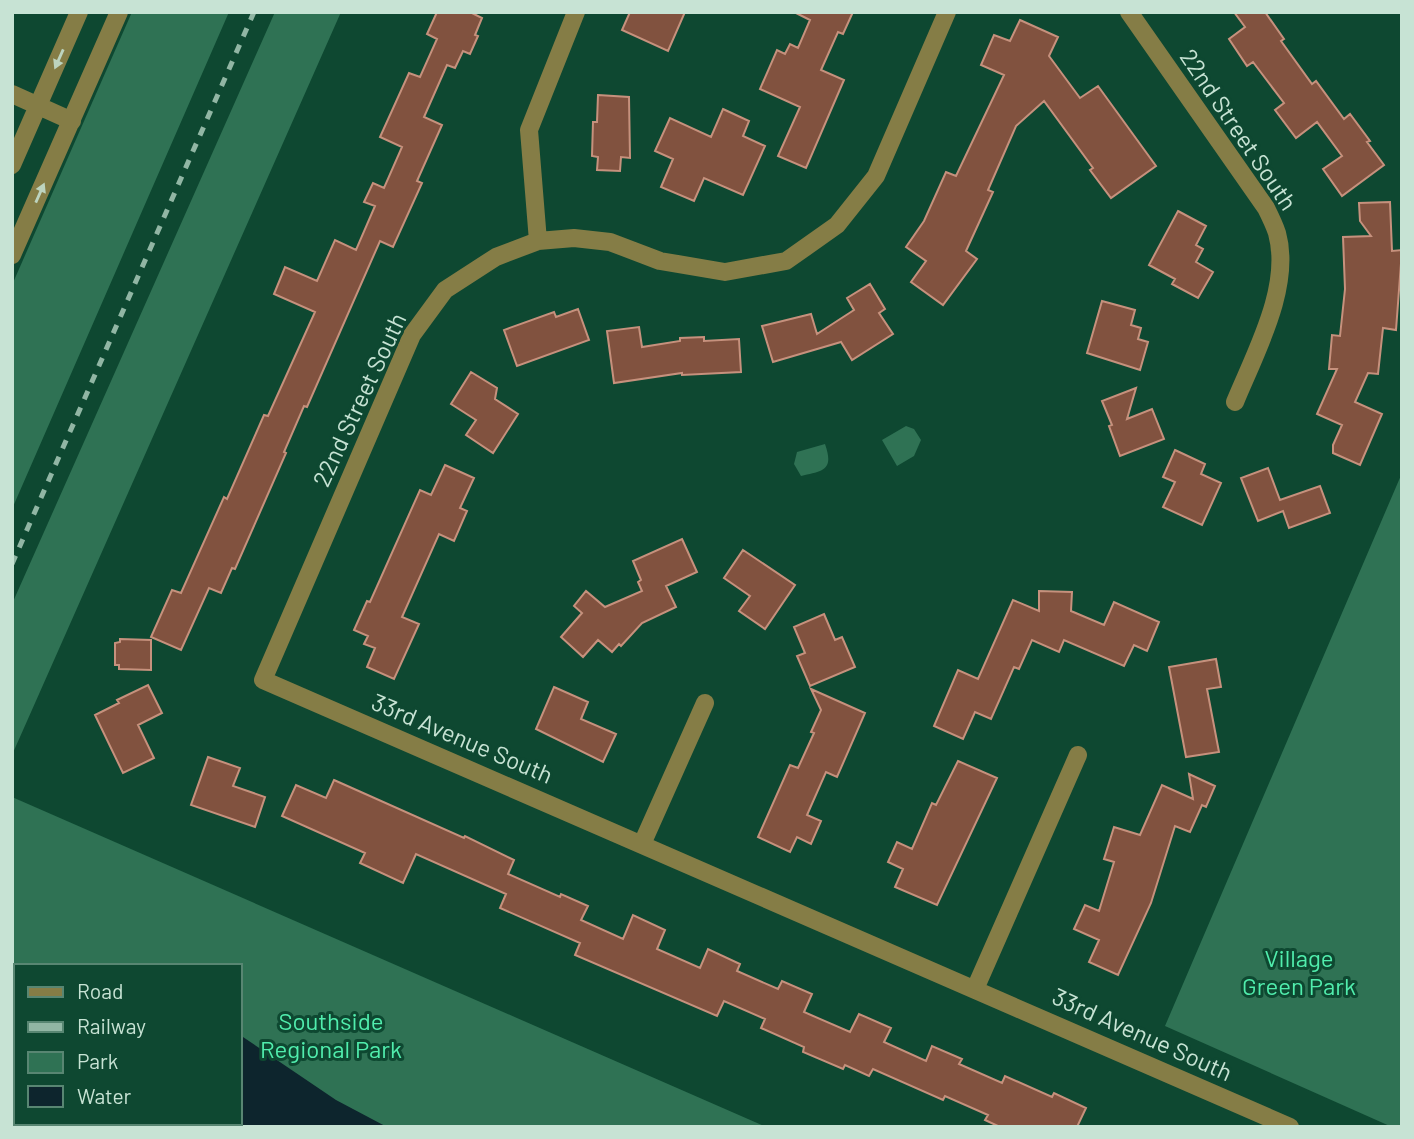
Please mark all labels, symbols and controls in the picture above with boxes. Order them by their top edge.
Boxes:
street label: 22nd Street South [1175,43,1304,215]
one-way arrow [53,49,64,70]
one-way arrow [34,183,46,203]
street label: 22nd Street South [306,308,412,491]
street label: 33rd Avenue South [368,686,558,789]
park label: Village Green Park [1242,943,1356,1000]
legend [14,964,242,1125]
text: Road [77,978,123,1003]
street label: 33rd Avenue South [1048,981,1237,1086]
park label: Southside Regional Park [260,1006,402,1063]
text: Railway [77,1013,146,1038]
text: Park [77,1048,118,1073]
text: Water [77,1083,132,1108]

